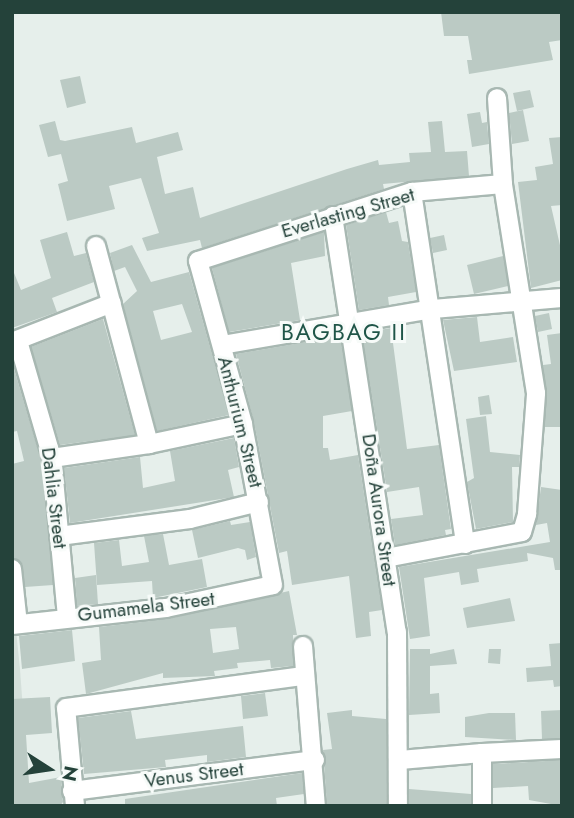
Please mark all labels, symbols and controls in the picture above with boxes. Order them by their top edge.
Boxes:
street label: Everlasting Street [279,183,417,243]
district label: BAGBAG II [282,318,406,346]
street label: Anthurium Street [213,354,267,490]
street label: Doña Aurora Street [357,432,401,588]
street label: Dahlia Street [36,446,72,550]
street label: Gumamela Street [76,587,216,627]
north arrow [14,734,84,804]
street label: Venus Street [143,758,245,792]
text: N [55,763,85,784]

